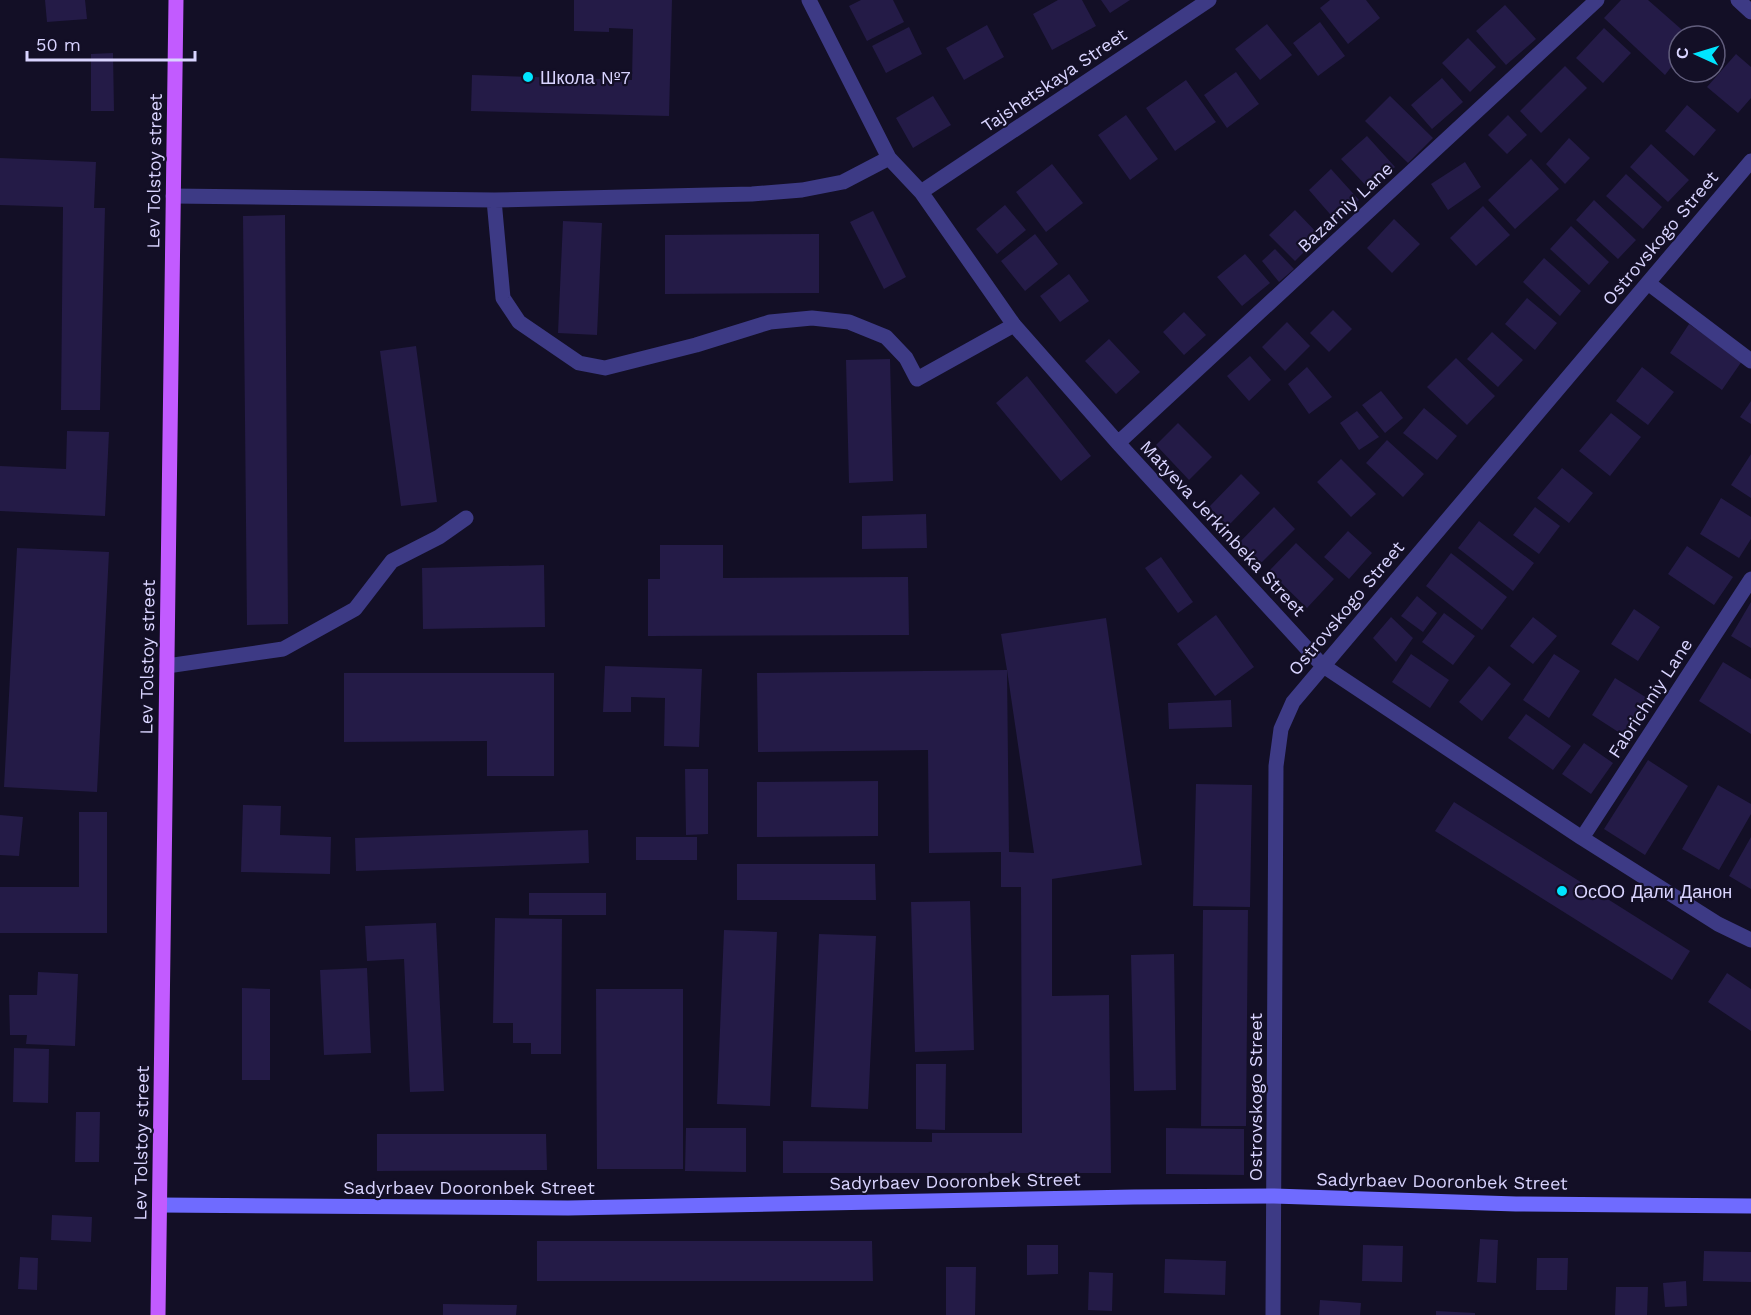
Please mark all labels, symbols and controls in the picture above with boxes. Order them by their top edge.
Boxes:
street label: Tajshetskaya Street [977,23,1131,136]
scale bar [27,24,195,62]
north arrow [1667,24,1727,84]
text: 50 m [36,34,81,55]
text: С [1673,46,1692,59]
place label: Школа №7 [540,67,631,88]
marker: Школа №7 [521,70,535,84]
street label: Lev Tolstoy street [142,93,166,249]
street label: Bazarniy Lane [1293,158,1397,256]
street label: Ostrovskogo Street [1598,166,1722,309]
street label: Matyeva Jerkinbeka Street [1136,436,1310,620]
street label: Ostrovskogo Street [1284,536,1408,679]
street label: Lev Tolstoy street [135,579,159,735]
street label: Fabrichniy Lane [1604,634,1696,762]
place label: ОсОО Дали Данон [1574,881,1732,902]
marker: ОсОО Дали Данон [1555,884,1569,898]
street label: Ostrovskogo Street [1245,1012,1266,1181]
street label: Lev Tolstoy street [129,1065,153,1221]
street label: Sadyrbaev Dooronbek Street [829,1168,1081,1194]
street label: Sadyrbaev Dooronbek Street [1316,1168,1568,1194]
street label: Sadyrbaev Dooronbek Street [343,1177,595,1198]

